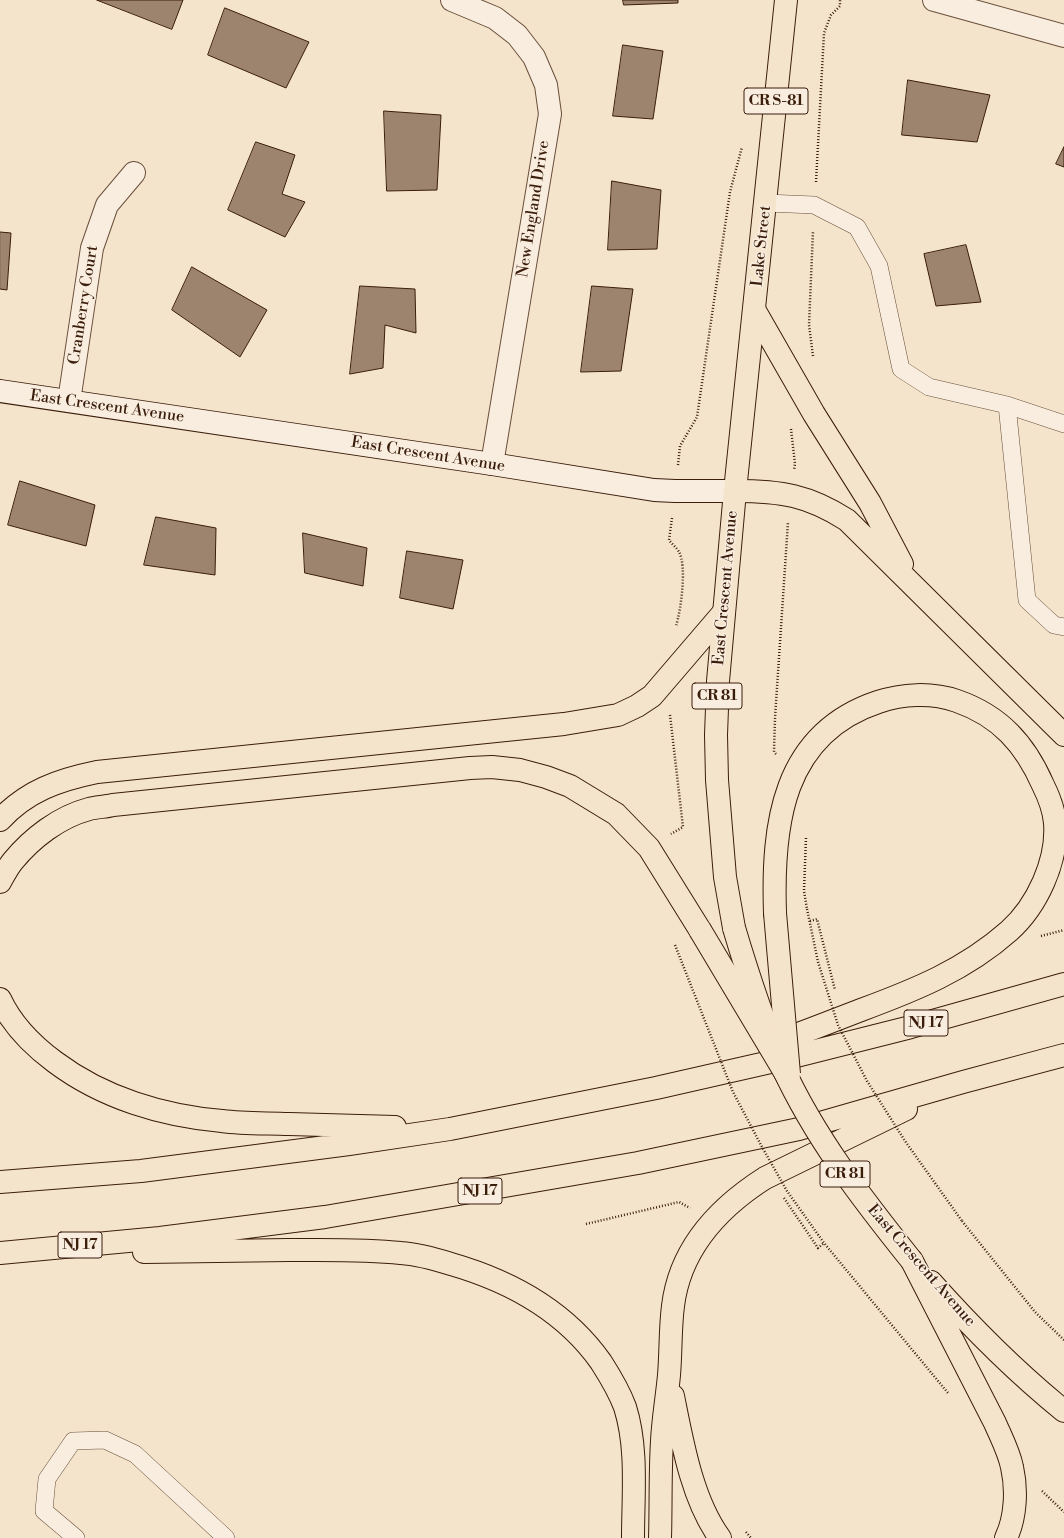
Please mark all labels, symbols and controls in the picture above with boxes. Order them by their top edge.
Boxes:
road number: CR S-81 [744,88,808,114]
street label: New England Drive [514,139,554,279]
street label: Lake Street [748,204,776,288]
street label: Cranberry Court [65,244,103,366]
street label: East Crescent Avenue [29,387,185,427]
street label: East Crescent Avenue [350,433,506,477]
street label: East Crescent Avenue [710,510,742,666]
road number: CR 81 [692,683,742,709]
road number: NJ 17 [904,1010,948,1036]
road number: CR 81 [820,1161,870,1187]
road number: NJ 17 [458,1178,502,1204]
street label: East Crescent Avenue [863,1201,979,1331]
road number: NJ 17 [58,1232,102,1258]

